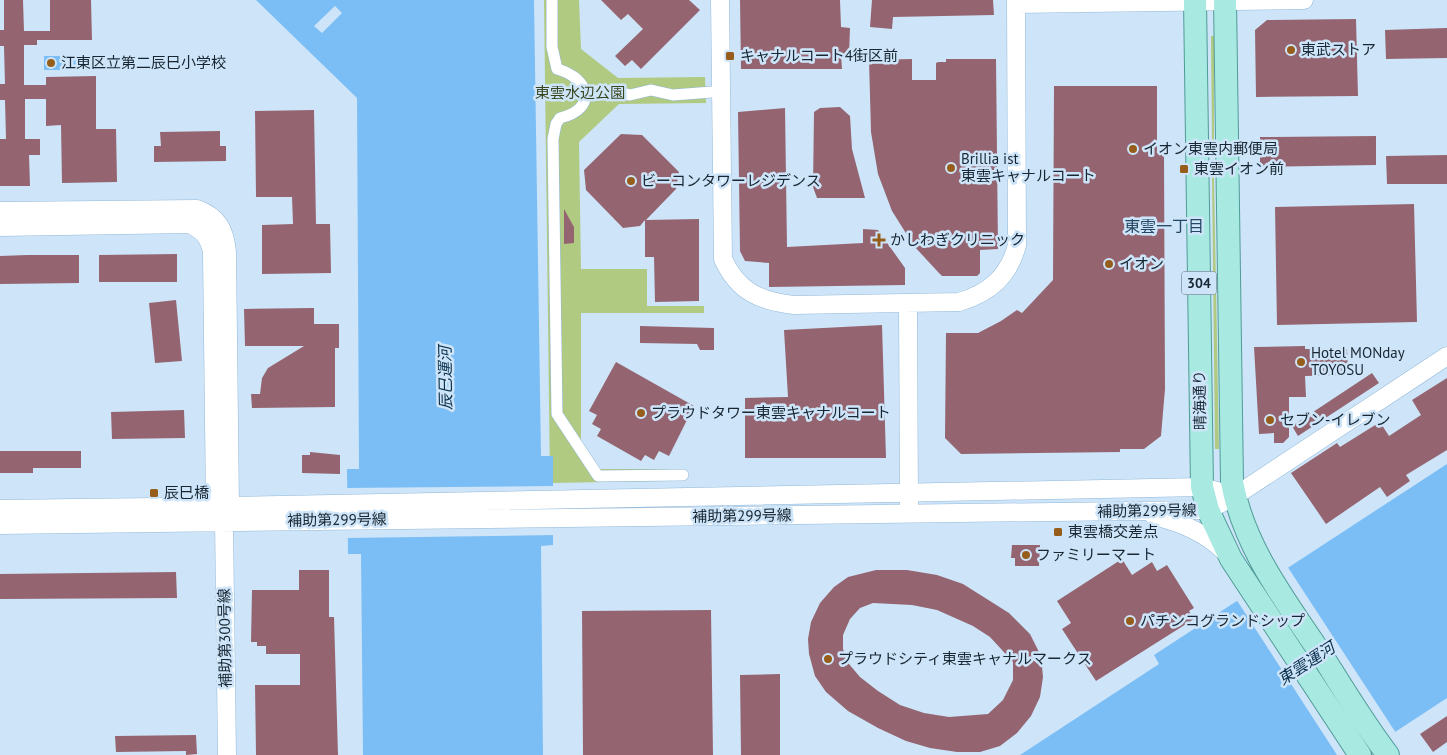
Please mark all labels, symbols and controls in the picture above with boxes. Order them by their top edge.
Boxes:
place label: 東武ストア [1301,40,1376,59]
marker: 東武ストア [1285,44,1297,56]
place label: キャナルコート4街区前 [740,46,898,65]
marker: キャナルコート4街区前 [724,50,736,62]
place label: 江東区立第二辰巳小学校 [61,53,226,72]
marker: 江東区立第二辰巳小学校 [45,57,57,69]
park label: 東雲水辺公園 [535,83,625,102]
place label: イオン東雲内郵便局 [1143,139,1278,158]
marker: イオン東雲内郵便局 [1127,143,1139,155]
place label: Brillia ist 東雲キャナルコート [961,149,1096,185]
place label: 東雲イオン前 [1194,159,1284,178]
marker: Brillia ist 東雲キャナルコート [945,162,957,174]
marker: 東雲イオン前 [1178,163,1190,175]
place label: ビーコンタワーレジデンス [641,171,821,190]
marker: ビーコンタワーレジデンス [625,175,637,187]
district label: 東雲一丁目 [1124,216,1204,236]
place label: かしわぎクリニック [890,230,1025,249]
marker: かしわぎクリニック [872,233,886,247]
place label: イオン [1119,254,1164,273]
marker: イオン [1103,258,1115,270]
road number: 304 [1182,272,1216,294]
water label: 辰巳運河 [434,343,456,410]
place label: Hotel MONday TOYOSU [1311,343,1405,379]
marker: Hotel MONday TOYOSU [1295,356,1307,368]
street label: 晴海通り [1189,370,1210,430]
place label: プラウドタワー東雲キャナルコート [651,403,891,422]
marker: プラウドタワー東雲キャナルコート [635,407,647,419]
place label: セブン-イレブン [1280,410,1390,429]
marker: セブン-イレブン [1264,414,1276,426]
place label: 辰巳橋 [164,483,209,502]
marker: 辰巳橋 [148,487,160,499]
street label: 補助第299号線 [1097,500,1197,521]
street label: 補助第299号線 [692,505,792,526]
street label: 補助第299号線 [287,509,387,530]
place label: 東雲橋交差点 [1068,522,1158,541]
marker: 東雲橋交差点 [1052,526,1064,538]
place label: ファミリーマート [1036,545,1156,564]
marker: ファミリーマート [1020,549,1032,561]
street label: 補助第300号線 [214,588,235,688]
place label: パチンコグランドシップ [1140,611,1305,630]
marker: パチンコグランドシップ [1124,615,1136,627]
water label: 東雲運河 [1274,636,1341,689]
place label: プラウドシティ東雲キャナルマークス [838,649,1092,668]
marker: プラウドシティ東雲キャナルマークス [822,653,834,665]

